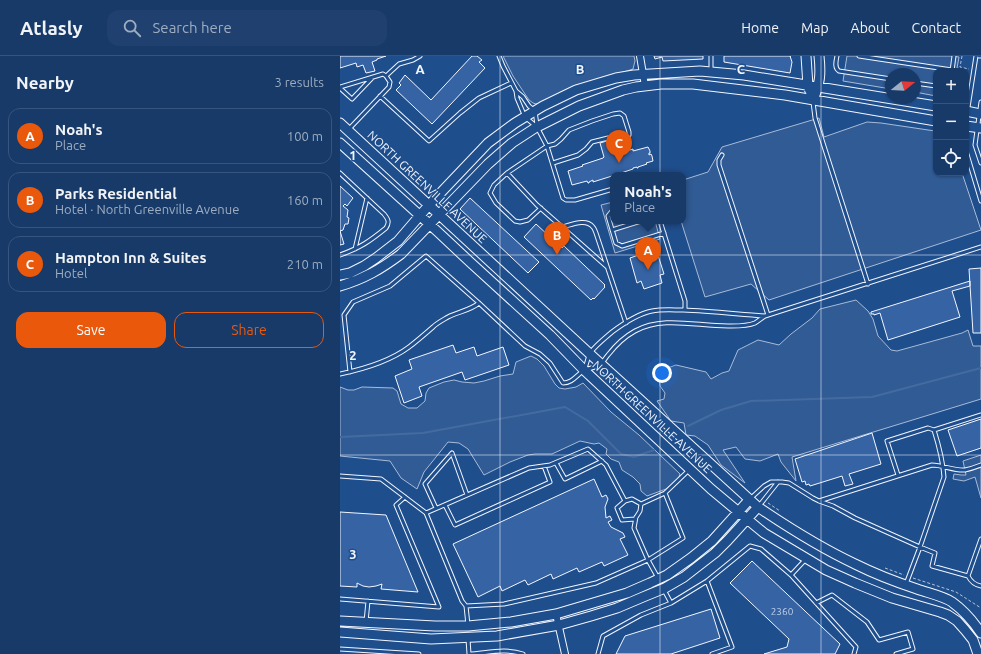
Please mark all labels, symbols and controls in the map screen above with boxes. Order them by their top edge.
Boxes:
search box [107,10,387,46]
text: Atlasly [20,17,83,39]
icon: search [121,17,143,39]
text: Search here [153,19,232,36]
text: Home [741,20,779,36]
text: Map [801,20,829,36]
text: About [851,20,890,36]
text: Contact [912,20,961,36]
text: A [415,62,425,76]
text: B [576,62,585,76]
text: C [737,62,746,76]
north arrow [885,68,921,104]
map controls [933,68,969,176]
button: + [933,68,969,104]
text: Nearby [16,73,74,92]
text: 3 results [274,75,324,89]
button: − [933,104,969,140]
text: Noah's [55,121,103,138]
street label: NORTH GREENVILLE AVENUE [365,128,490,245]
text: A [25,129,35,143]
text: 100 m [287,129,323,143]
pin: C [606,130,632,163]
text: Place [55,138,86,152]
button: locate [933,140,969,176]
text: 1 [349,148,357,162]
popup [610,172,686,224]
text: Noah's [624,183,672,200]
text: Parks Residential [55,185,177,202]
text: B [26,193,34,207]
text: 160 m [287,193,323,207]
text: Place [624,200,655,214]
text: Hotel · North Greenville Avenue [55,202,239,216]
pin: B [544,222,570,255]
pin: A [635,237,661,270]
text: Hampton Inn & Suites [55,249,207,266]
text: C [26,257,34,271]
text: 210 m [287,257,323,271]
text: Hotel [55,266,87,280]
button: Save [16,312,166,348]
button: Share [174,312,324,348]
text: 2 [349,348,357,362]
street label: NORTH GREENVILLE AVENUE [590,358,715,475]
your location [652,363,672,383]
text: 3 [349,547,357,561]
house number: 2360 [771,606,794,617]

